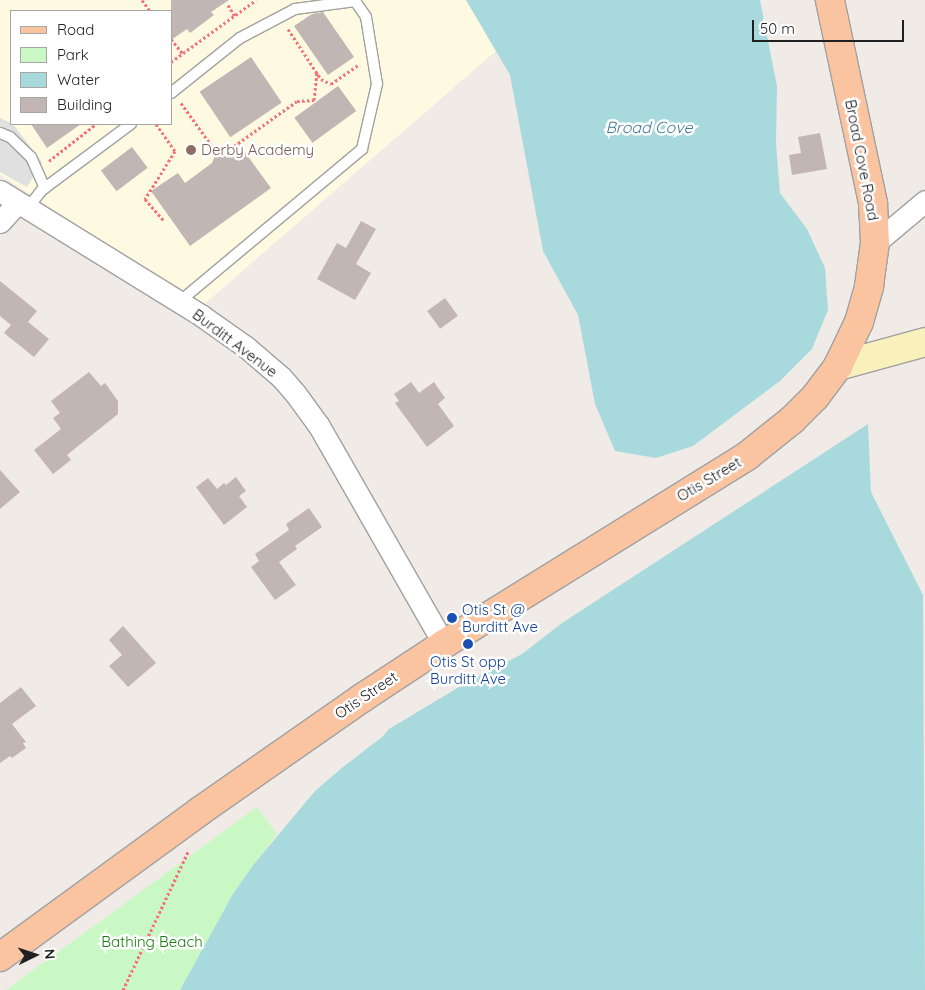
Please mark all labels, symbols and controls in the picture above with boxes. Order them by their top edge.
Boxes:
legend [10,10,172,125]
scale bar [755,10,908,42]
text: 50 m [760,19,795,38]
text: Road [57,20,94,39]
text: Park [57,45,89,64]
text: Water [57,70,100,89]
text: Building [57,95,112,114]
street label: Broad Cove Road [841,98,883,222]
water label: Broad Cove [605,117,693,137]
place label: Derby Academy [201,141,314,159]
marker: Derby Academy [185,144,197,156]
street label: Burditt Avenue [189,305,281,381]
street label: Otis Street [674,453,744,505]
place label: Otis St @ Burditt Ave [462,600,538,635]
marker: Otis St @ Burditt Ave [446,612,458,624]
marker: Otis St opp Burditt Ave [462,638,474,650]
place label: Otis St opp Burditt Ave [430,652,506,687]
street label: Otis Street [331,667,401,723]
north arrow [10,930,60,980]
park label: Bathing Beach [101,933,203,951]
text: N [41,948,59,960]

